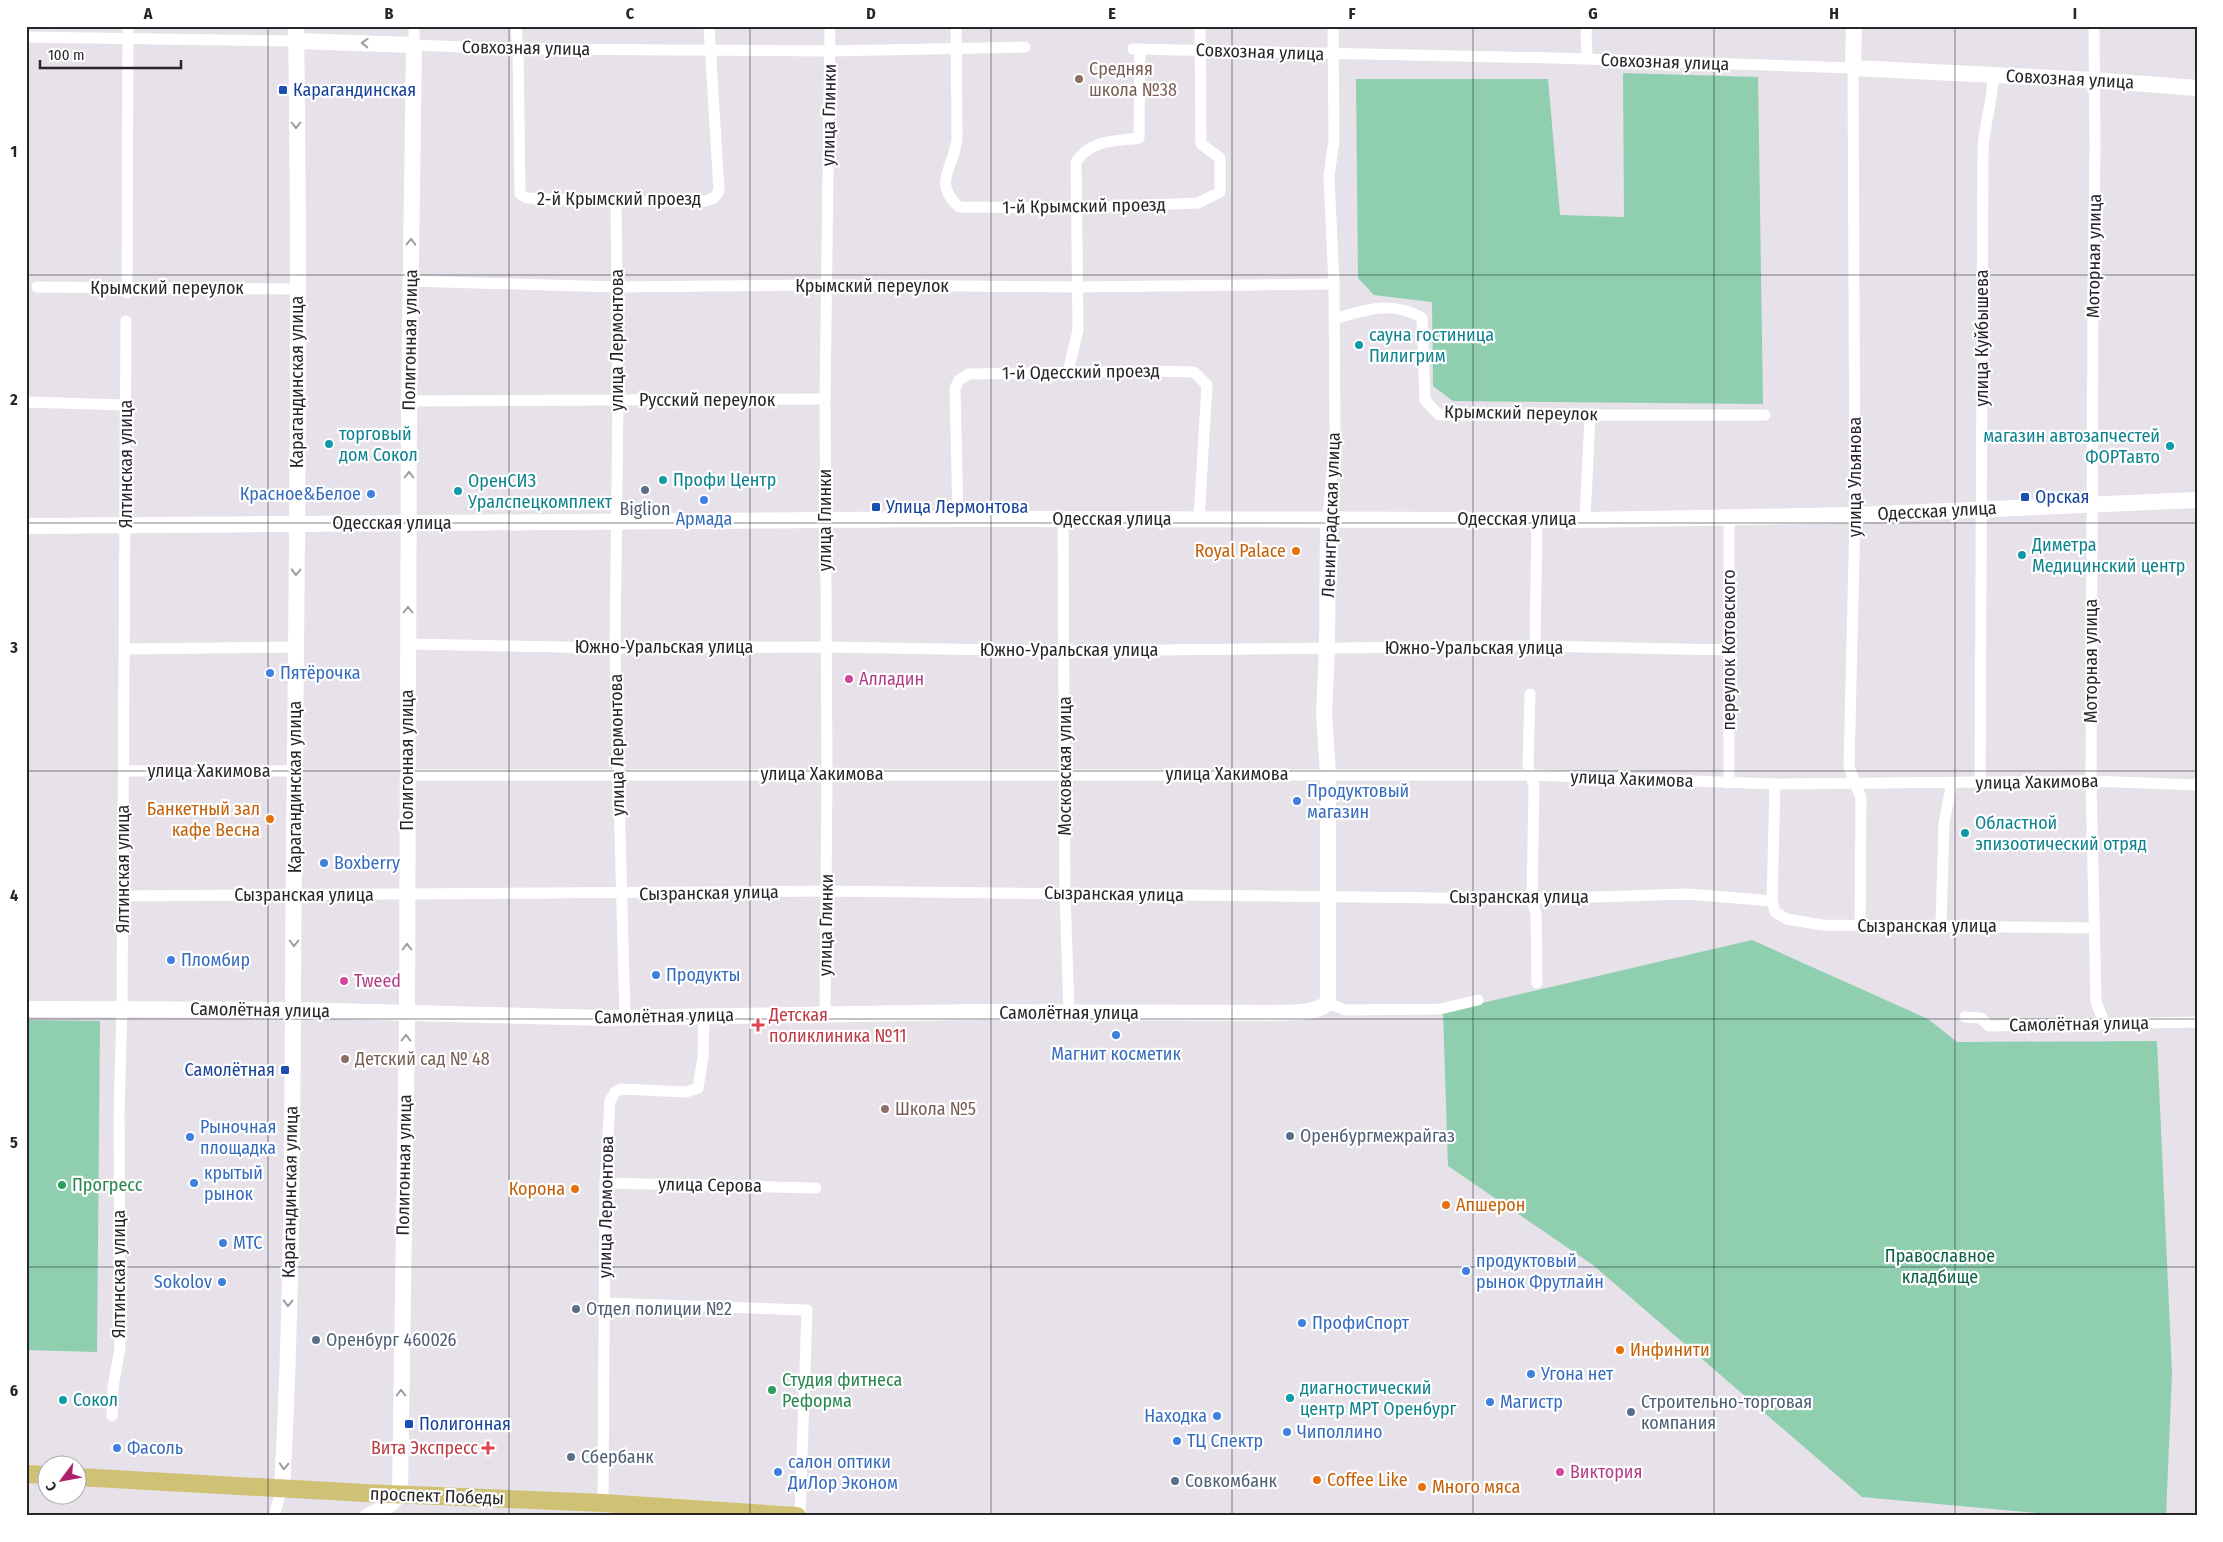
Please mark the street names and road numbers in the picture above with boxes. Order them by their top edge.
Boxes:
street label: Совхозная улица [462,36,591,60]
street label: Совхозная улица [1195,39,1325,65]
street label: Совхозная улица [1600,49,1730,75]
street label: улица Глинки [817,64,841,166]
street label: Совхозная улица [2005,65,2135,93]
street label: 2-й Крымский проезд [537,188,701,210]
street label: Моторная улица [2082,193,2106,318]
street label: 1-й Крымский проезд [1002,194,1166,218]
street label: Полигонная улица [398,269,422,411]
street label: улица Лермонтова [606,269,628,411]
street label: улица Куйбышева [1971,269,1993,407]
street label: Крымский переулок [795,275,949,297]
street label: Крымский переулок [90,277,244,299]
street label: Карагандинская улица [286,296,308,468]
street label: 1-й Одесский проезд [1002,360,1160,384]
street label: Русский переулок [639,389,776,411]
street label: Ялтинская улица [115,400,137,528]
street label: Крымский переулок [1444,401,1599,425]
street label: улица Ульянова [1844,417,1866,537]
street label: Ленинградская улица [1317,432,1345,598]
street label: улица Глинки [814,469,836,571]
street label: Одесская улица [1877,497,1997,525]
street label: Одесская улица [1052,508,1172,530]
street label: Одесская улица [1457,508,1577,530]
street label: Одесская улица [332,512,452,534]
street label: переулок Котовского [1718,569,1740,731]
street label: Моторная улица [2080,599,2102,723]
street label: Южно-Уральская улица [575,636,753,658]
street label: Южно-Уральская улица [1385,637,1563,659]
street label: Южно-Уральская улица [980,639,1158,661]
street label: улица Лермонтова [605,673,629,816]
street label: Полигонная улица [396,689,418,831]
street label: Московская улица [1054,696,1076,836]
street label: Карагандинская улица [284,701,306,873]
street label: улица Хакимова [147,760,271,782]
street label: улица Хакимова [760,763,884,785]
street label: улица Хакимова [1165,763,1289,785]
street label: улица Хакимова [1570,766,1694,792]
street label: улица Хакимова [1975,770,2099,794]
street label: Ялтинская улица [112,805,134,933]
street label: улица Глинки [814,874,838,976]
street label: Сызранская улица [639,881,779,905]
street label: Сызранская улица [1044,882,1184,906]
street label: Сызранская улица [234,884,374,906]
street label: Сызранская улица [1449,886,1589,908]
street label: Сызранская улица [1857,915,1997,937]
street label: Самолётная улица [190,998,330,1022]
street label: Самолётная улица [999,1002,1139,1024]
street label: Самолётная улица [594,1004,734,1028]
street label: Самолётная улица [2009,1012,2149,1036]
street label: Полигонная улица [392,1094,416,1236]
street label: Карагандинская улица [277,1105,303,1278]
street label: улица Лермонтова [594,1135,618,1278]
street label: улица Серова [658,1173,762,1197]
street label: Ялтинская улица [108,1210,130,1338]
street label: проспект Победы [370,1483,504,1509]

